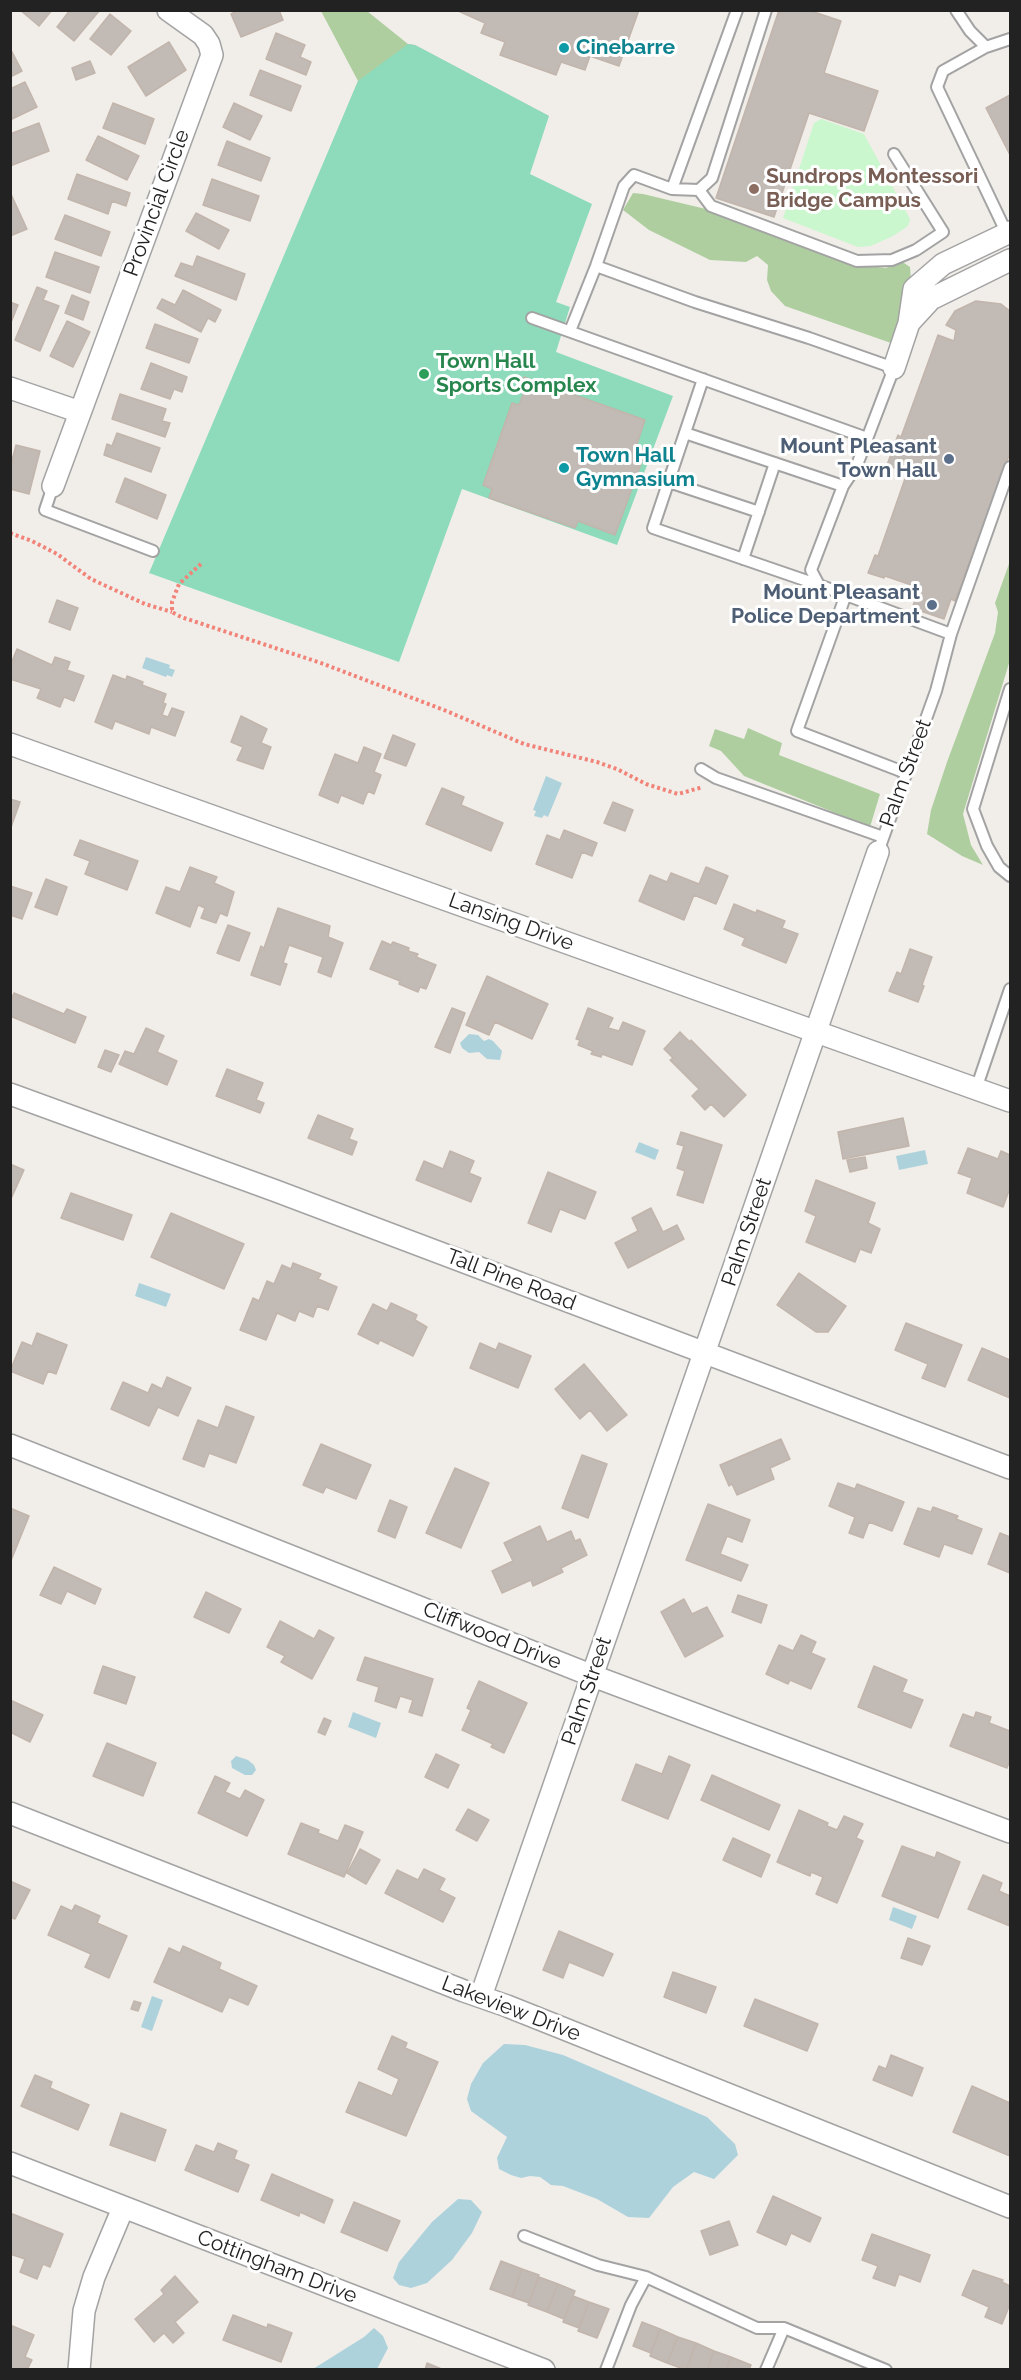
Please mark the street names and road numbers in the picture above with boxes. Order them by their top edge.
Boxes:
street label: Provincial Circle [119,126,195,280]
street label: Palm Street [875,716,937,830]
street label: Lansing Drive [445,888,577,956]
street label: Palm Street [717,1174,777,1290]
street label: Tall Pine Road [443,1244,579,1316]
street label: Cliffwood Drive [419,1597,565,1675]
street label: Palm Street [557,1633,617,1749]
street label: Lakeview Drive [438,1971,584,2047]
street label: Cottingham Drive [194,2225,360,2309]

